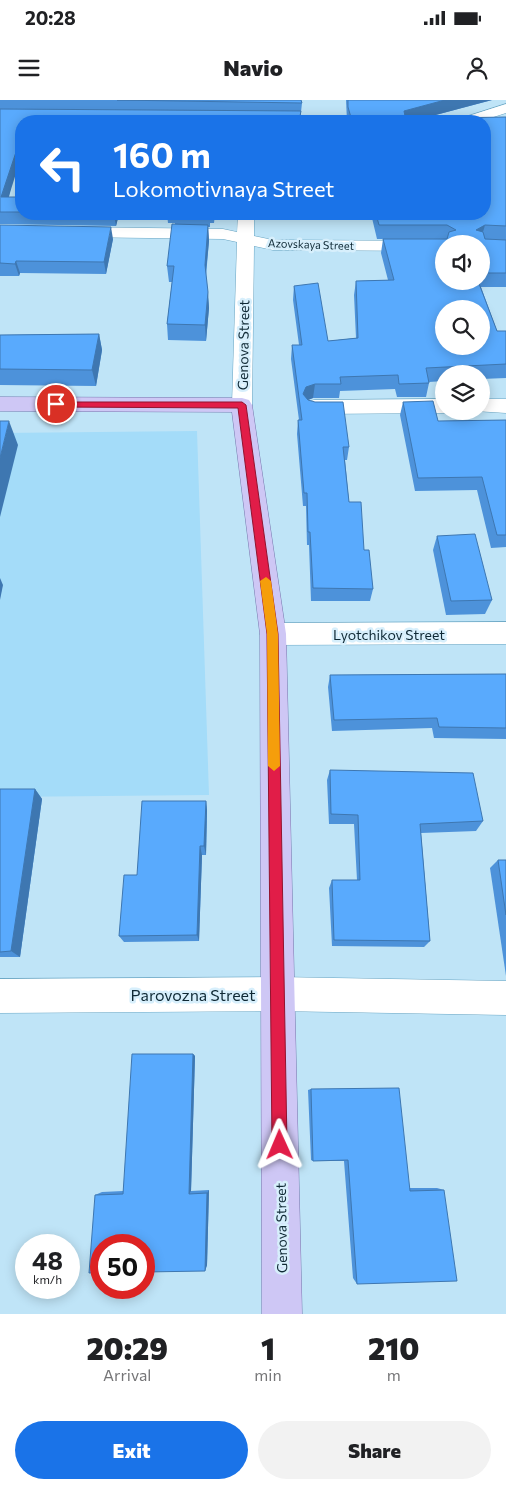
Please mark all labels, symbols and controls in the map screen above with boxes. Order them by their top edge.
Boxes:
text: 20:28 [25,6,76,29]
icon: menu [15,54,43,82]
text: Navio [223,54,283,81]
icon: person [463,54,491,82]
text: 160 m [113,132,211,175]
icon: left [30,135,95,200]
text: Lokomotivnaya Street [113,175,334,202]
map controls [435,235,490,420]
button: sound [435,235,490,290]
street label: Azovskaya Street [268,236,355,252]
street label: Genova Street [234,299,252,390]
button: search [435,300,490,355]
button: layers [435,365,490,420]
pin [35,383,77,425]
icon: arrive [42,390,70,418]
street label: Lyotchikov Street [333,626,445,643]
street label: Parovozna Street [130,985,256,1004]
position arrow [253,1118,305,1170]
street label: Genova Street [272,1182,290,1273]
speed limit sign: 50 [90,1234,155,1299]
text: 48 [32,1245,63,1275]
text: km/h [33,1272,62,1286]
text: 20:29 [86,1329,168,1366]
text: 1 [261,1329,275,1366]
text: 210 [368,1329,420,1366]
text: Arrival [103,1365,151,1384]
text: min [254,1365,282,1384]
text: m [387,1365,401,1384]
button: Exit [15,1421,248,1479]
button: Share [258,1421,491,1479]

